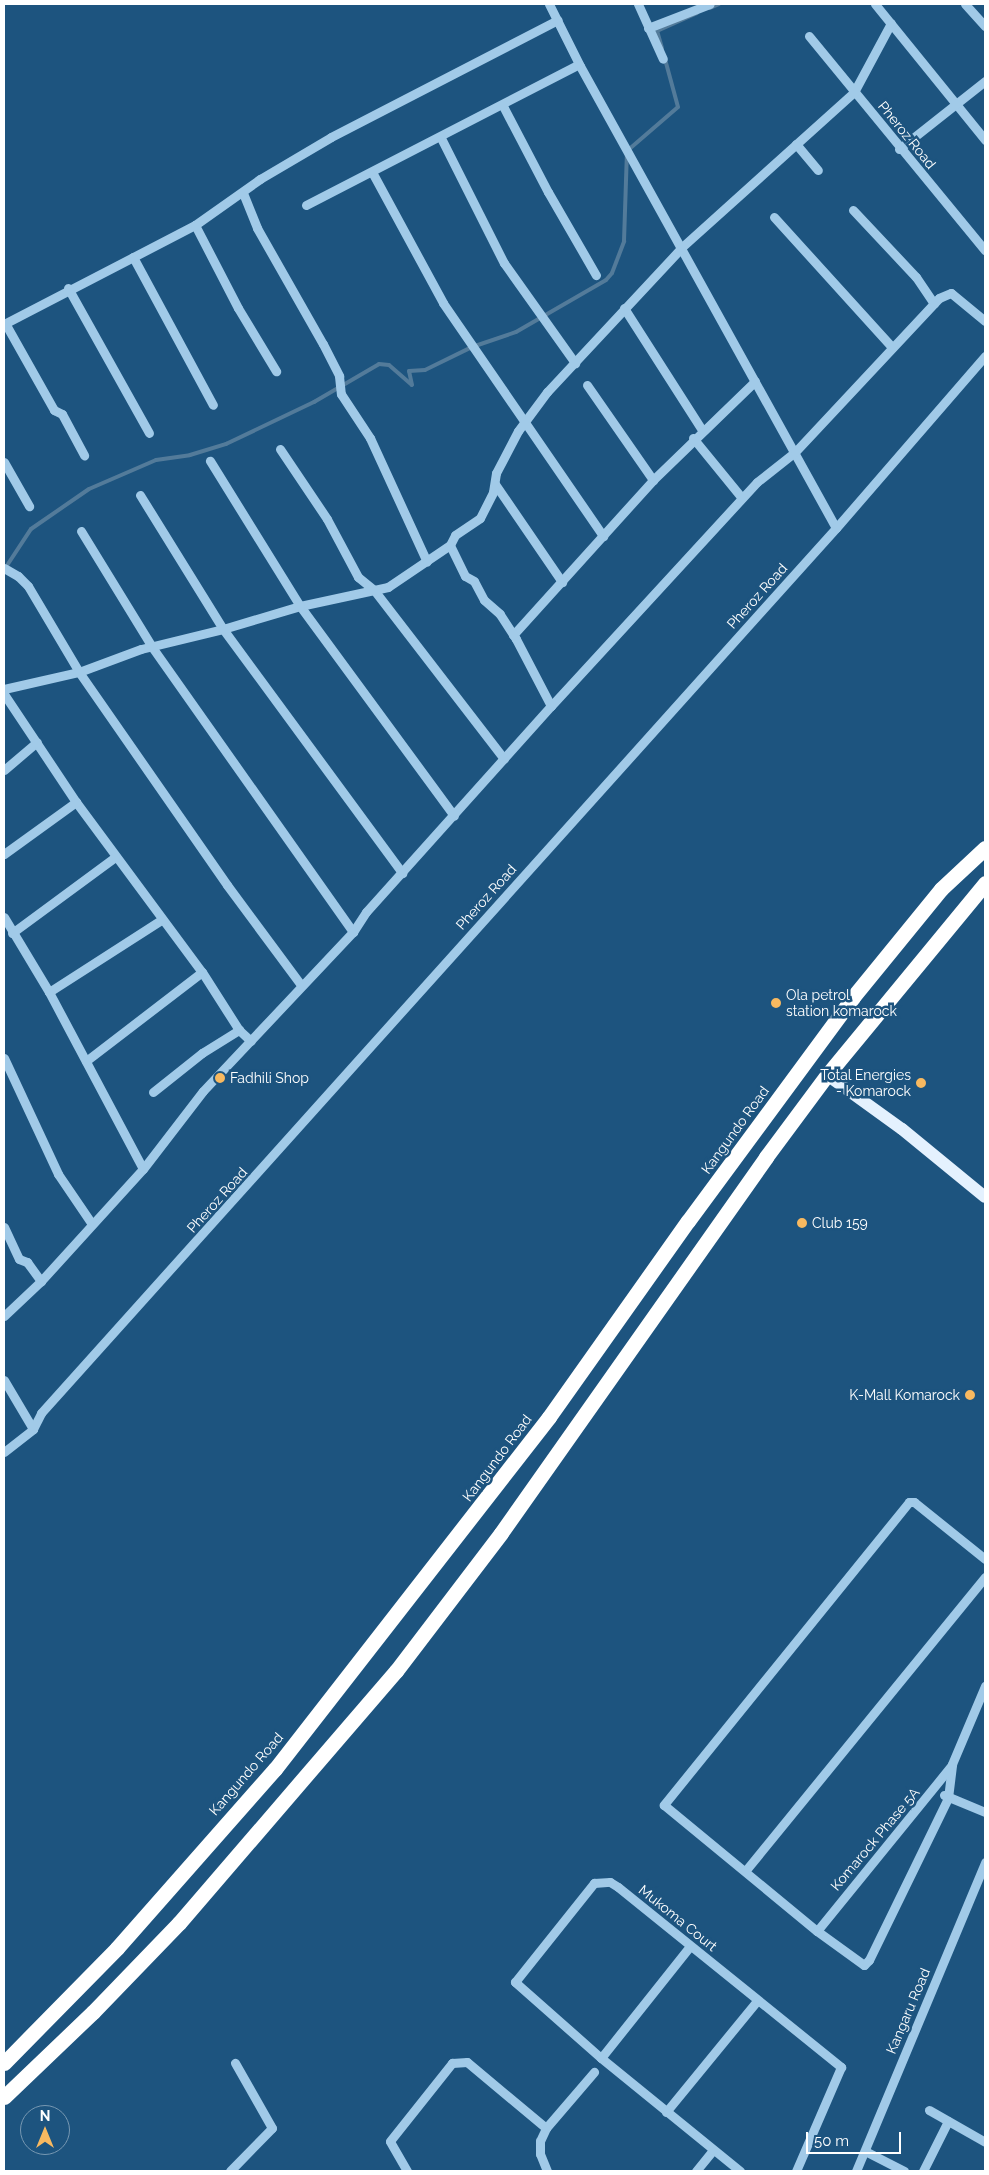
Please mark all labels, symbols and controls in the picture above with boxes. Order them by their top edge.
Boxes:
street label: Pheroz Road [875,98,939,172]
street label: Pheroz Road [723,560,791,632]
street label: Pheroz Road [452,861,520,933]
place label: Ola petrol station komarock [786,987,897,1020]
marker: Ola petrol station komarock [770,997,782,1009]
place label: Total Energies - Komarock [820,1067,911,1100]
place label: Fadhili Shop [230,1070,309,1086]
marker: Fadhili Shop [214,1072,226,1084]
marker: Total Energies - Komarock [915,1077,927,1089]
street label: Kangundo Road [698,1083,772,1177]
street label: Pheroz Road [183,1164,251,1236]
place label: Club 159 [812,1215,868,1231]
marker: Club 159 [796,1217,808,1229]
place label: K-Mall Komarock [849,1387,960,1403]
marker: K-Mall Komarock [964,1389,976,1401]
street label: Kangundo Road [459,1411,535,1505]
street label: Kangundo Road [206,1729,286,1819]
street label: Komarock Phase 5A [827,1784,923,1894]
street label: Mukoma Court [635,1881,721,1955]
street label: Kangaru Road [882,1966,934,2056]
north arrow [20,2105,70,2155]
text: N [40,2108,50,2124]
scale bar [809,2122,904,2154]
text: 50 m [814,2132,849,2150]

